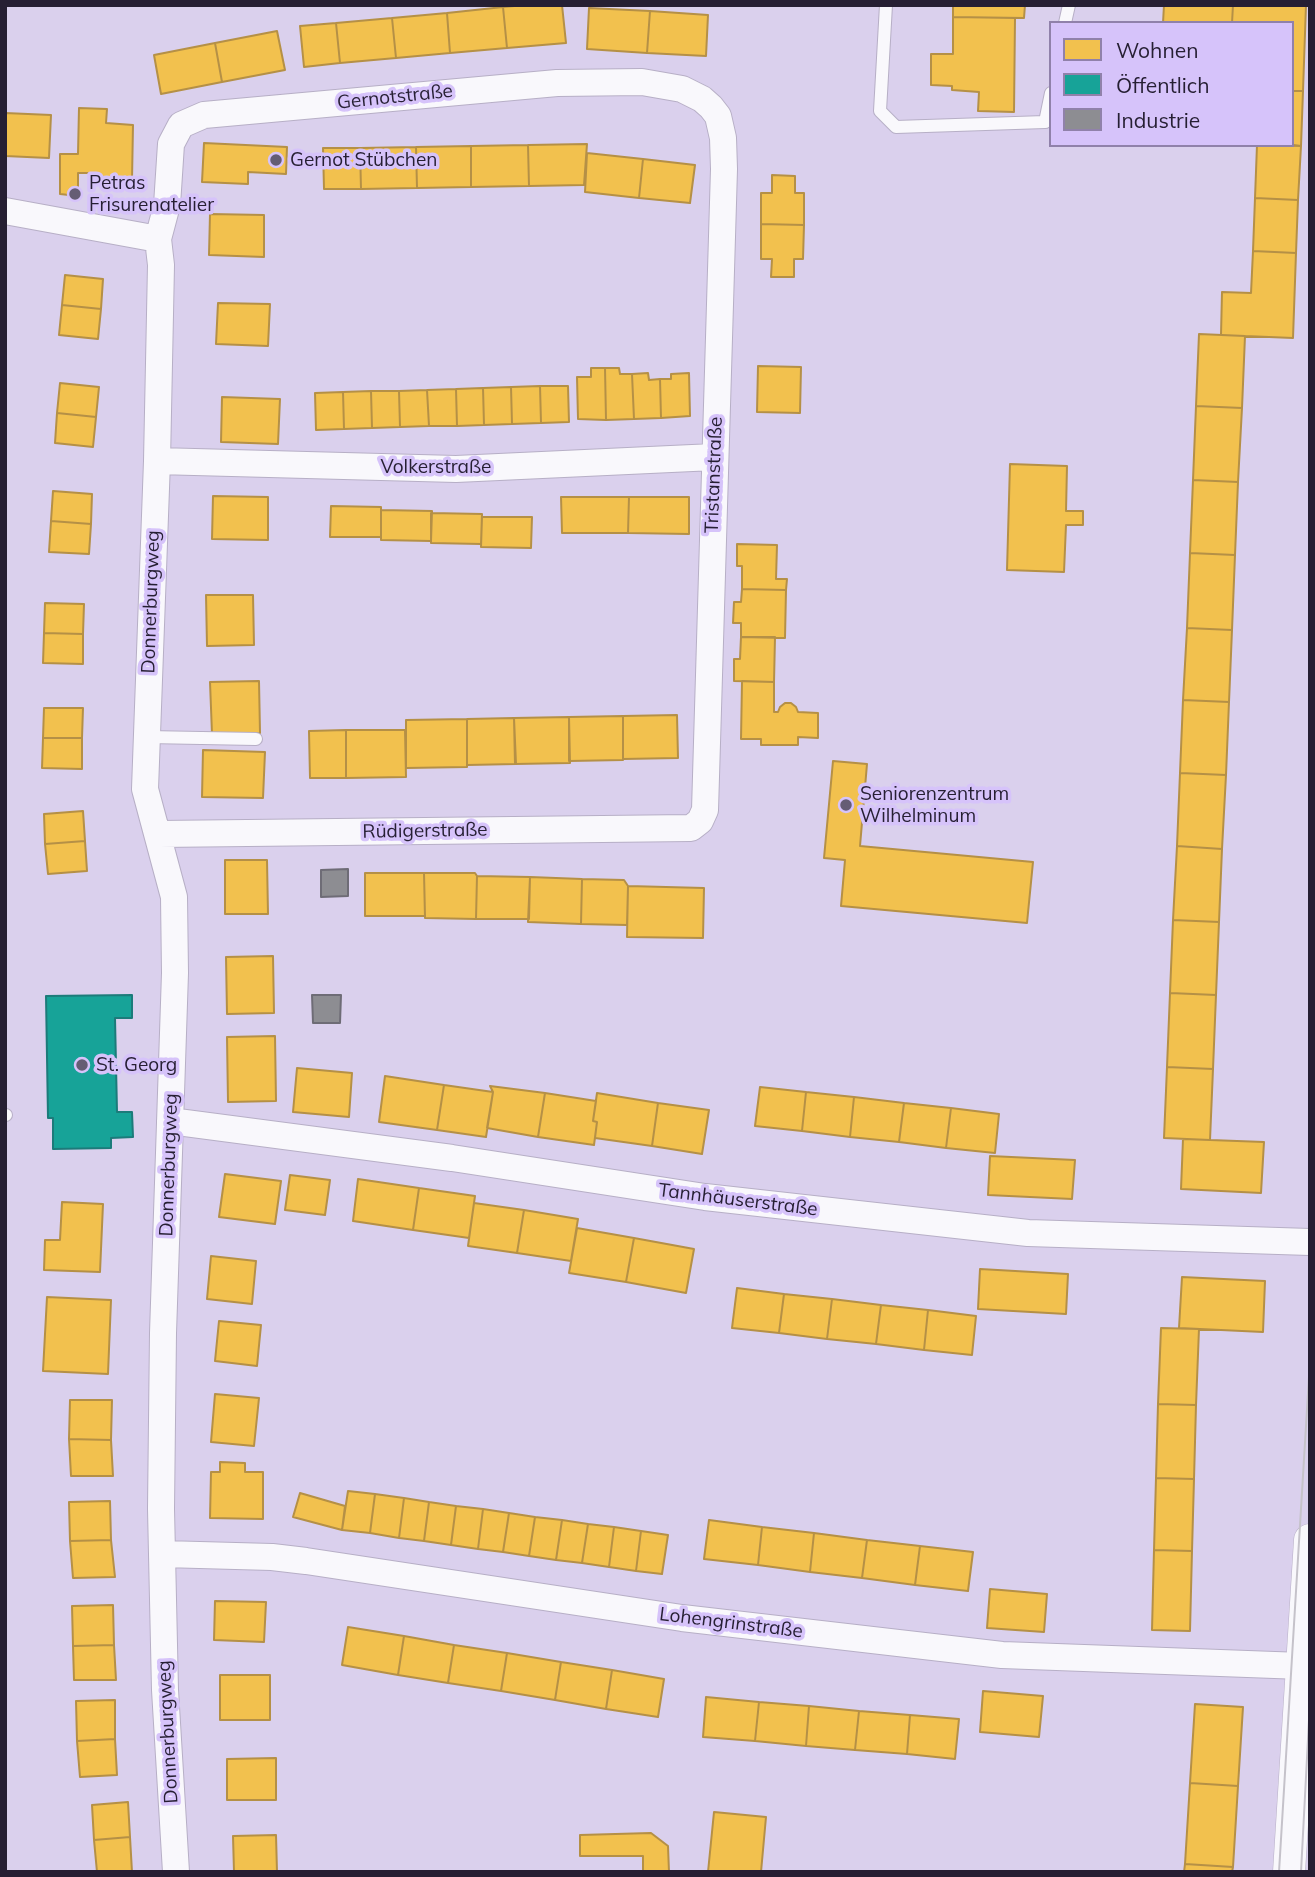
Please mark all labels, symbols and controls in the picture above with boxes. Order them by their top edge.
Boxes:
legend [1049,21,1294,147]
text: Wohnen [1116,37,1198,63]
text: Öffentlich [1116,72,1210,98]
street label: Gernotstraße [336,80,454,114]
text: Industrie [1116,107,1200,133]
place label: Gernot Stübchen [290,149,437,171]
marker: Gernot Stübchen [268,152,284,168]
place label: Petras Frisurenatelier [89,172,214,216]
marker: Petras Frisurenatelier [67,186,83,202]
street label: Tristanstraße [701,416,727,534]
street label: Volkerstraße [381,456,491,478]
street label: Donnerburgweg [137,530,165,674]
place label: Seniorenzentrum Wilhelminum [860,783,1009,827]
marker: Seniorenzentrum Wilhelminum [838,797,854,813]
street label: Rüdigerstraße [362,819,488,843]
place label: St. Georg [96,1054,177,1076]
marker: St. Georg [74,1057,90,1073]
street label: Donnerburgweg [155,1093,183,1237]
street label: Tannhäuserstraße [657,1179,819,1221]
street label: Lohengrinstraße [658,1603,804,1643]
street label: Donnerburgweg [153,1660,183,1804]

